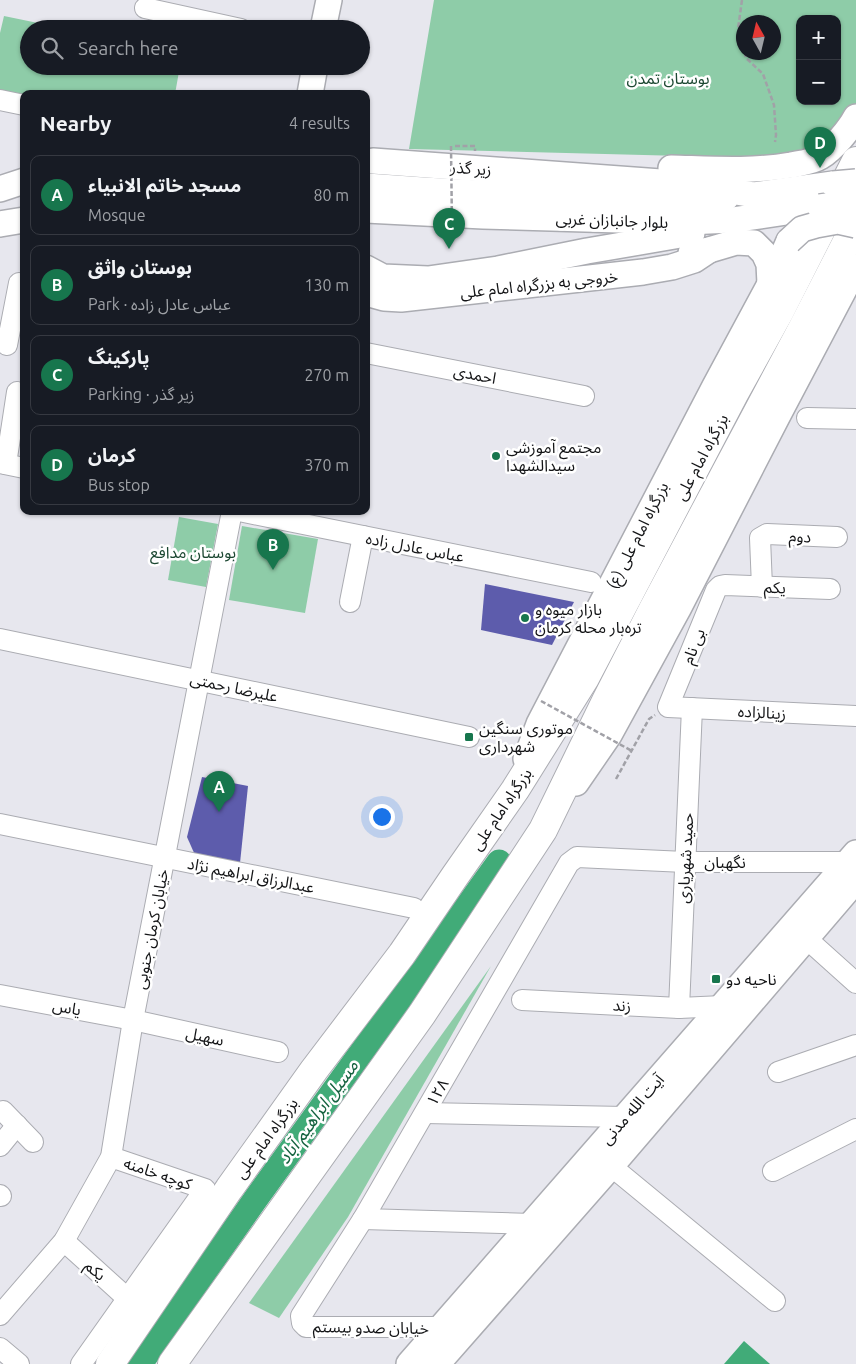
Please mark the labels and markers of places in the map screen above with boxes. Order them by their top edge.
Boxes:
pin: D [804,127,836,168]
pin: C [433,208,465,249]
place label: مجتمع آموزشی سیدالشهدا [506,438,601,475]
marker: مجتمع آموزشی سیدالشهدا [490,450,502,462]
pin: B [257,529,289,570]
place label: بازار میوه و تره‌بار محله کرمان [535,600,642,637]
marker: بازار میوه و تره‌بار محله کرمان [519,612,531,624]
place label: موتوری سنگین شهرداری [479,719,573,756]
marker: موتوری سنگین شهرداری [463,731,475,743]
pin: A [203,771,235,812]
place label: ناحیه دو [726,970,777,989]
marker: ناحیه دو [710,973,722,985]

